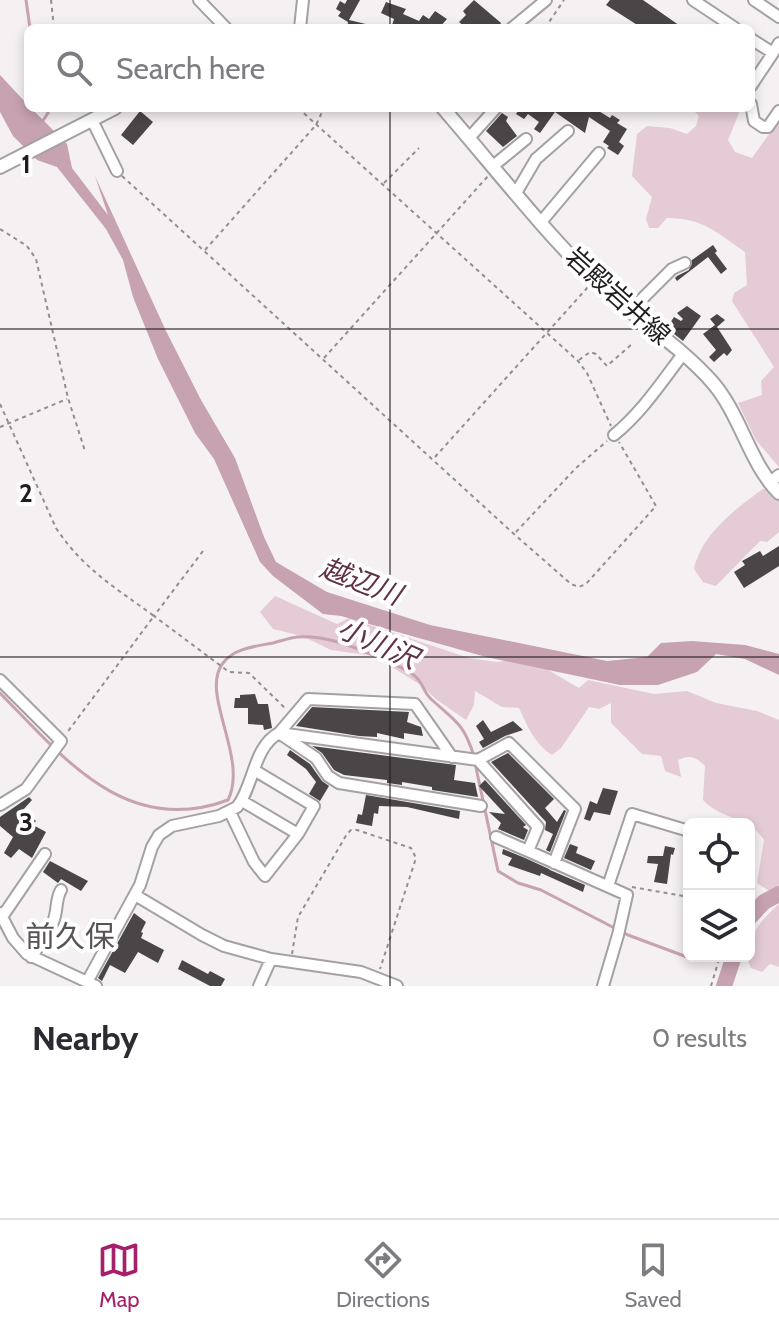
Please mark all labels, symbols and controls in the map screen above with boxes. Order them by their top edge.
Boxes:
search box [24,24,755,112]
icon: search [52,46,96,90]
text: Search here [116,50,265,87]
text: 1 [21,148,31,180]
street label: 岩殿岩井線 [559,241,677,351]
text: 2 [19,477,33,509]
water label: 越辺川 [316,550,409,613]
water label: 小川沢 [333,610,427,677]
text: 3 [19,806,33,838]
map controls [683,818,755,962]
button: locate [683,818,755,890]
button: layers [683,890,755,962]
district label: 前久保 [25,918,115,955]
text: Nearby [32,1017,139,1059]
text: 0 results [652,1022,747,1054]
tab: Map [97,1238,141,1313]
tab: Directions [336,1238,430,1313]
tab: Saved [625,1238,682,1313]

